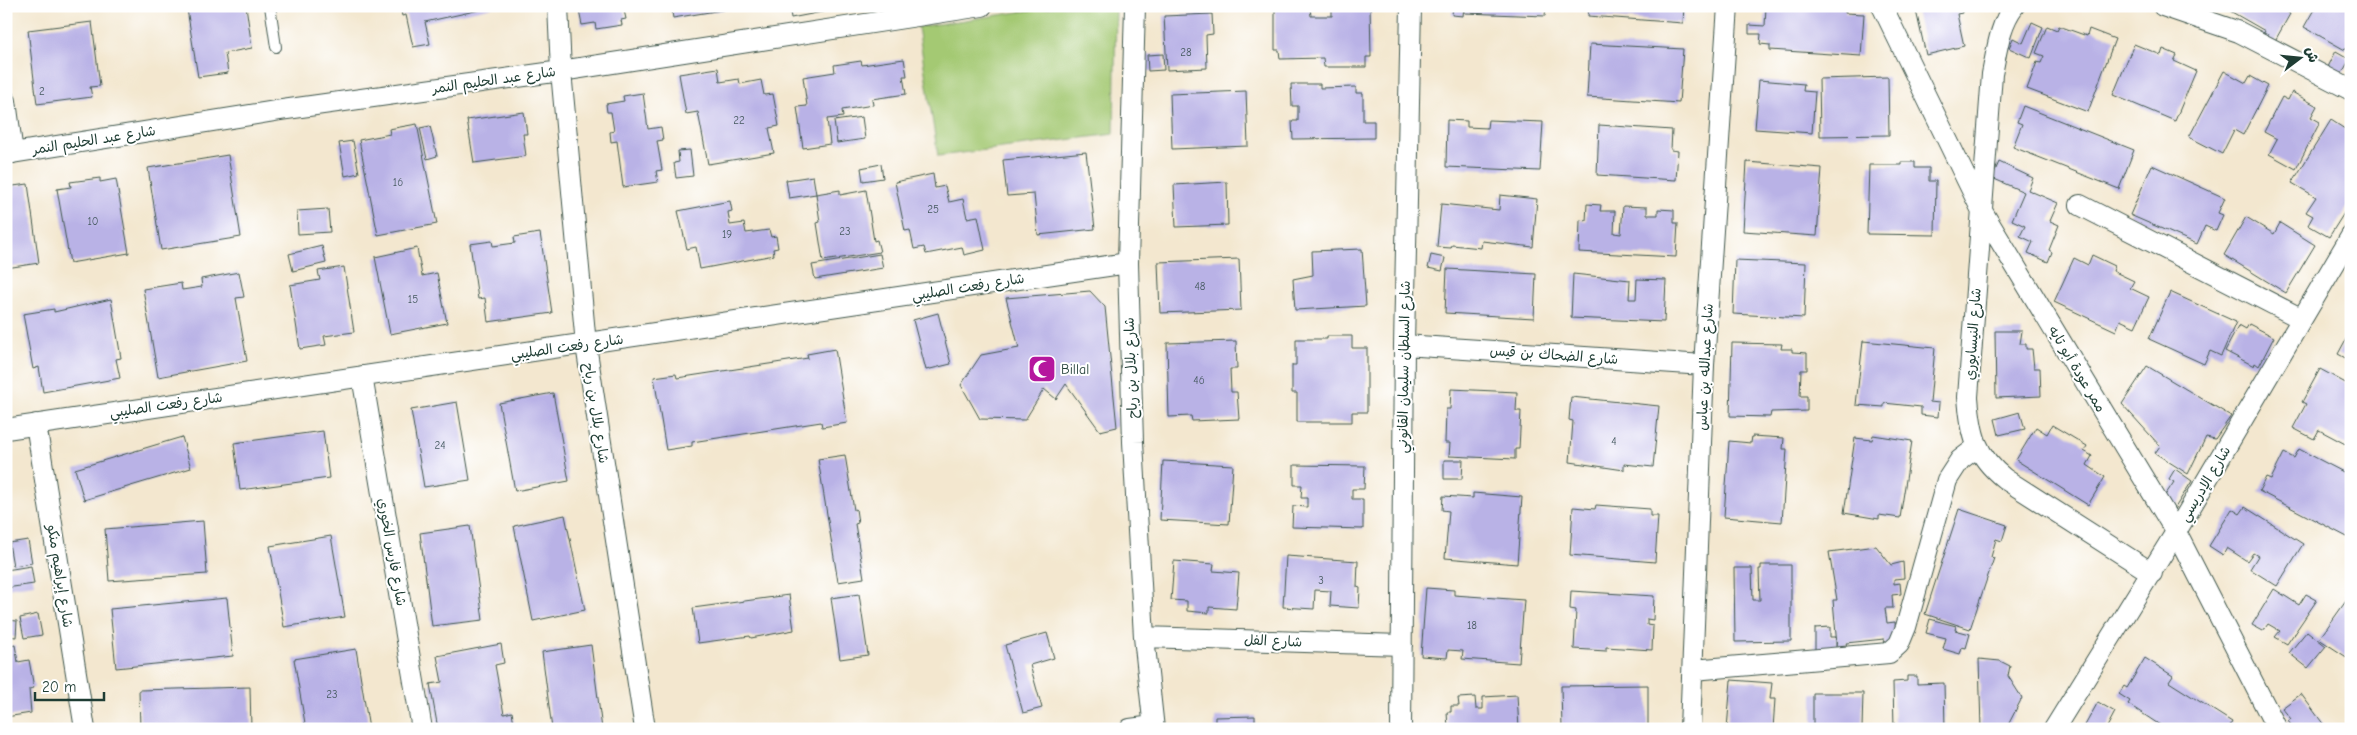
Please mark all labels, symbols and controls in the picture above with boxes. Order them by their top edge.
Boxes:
north arrow [2274,32,2324,82]
text: ش [2302,45,2322,64]
house number: 28 [1180,46,1192,59]
street label: شارع عبد الحليم النمر [430,63,557,99]
house number: 2 [39,85,45,98]
house number: 22 [733,114,745,127]
street label: شارع عبد الحليم النمر [30,122,157,160]
house number: 16 [393,176,403,189]
house number: 25 [927,203,939,216]
house number: 10 [87,215,99,228]
house number: 23 [839,225,851,238]
house number: 19 [722,228,732,241]
street label: شارع رفعت الصليبي [911,270,1026,308]
house number: 48 [1195,280,1206,293]
street label: شارع السلطان سليمان القانوني [1394,280,1418,454]
street label: شارع النيسابوري [1961,287,1987,381]
house number: 15 [408,293,418,306]
street label: شارع عبدالله بن عباس [1693,303,1718,431]
street label: شارع بلال بن رباح [1121,317,1142,419]
street label: ممر عودة أبو تايه [2045,323,2109,415]
street label: شارع رفعت الصليبي [510,331,625,367]
street label: شارع الضحاك بن قيس [1489,342,1619,369]
mosque icon: Billal [1027,354,1057,384]
street label: شارع بلال بن رباح [579,361,612,465]
place label: Billal [1061,361,1089,378]
house number: 46 [1193,374,1205,387]
street label: شارع رفعت الصليبي [109,389,224,425]
house number: 4 [1611,435,1617,448]
house number: 24 [434,439,446,452]
street label: شارع الإدريسي [2176,443,2238,527]
street label: شارع فارس الخوري [372,497,410,608]
street label: شارع إبراهيم منكو [41,522,77,629]
house number: 3 [1318,574,1324,587]
house number: 18 [1467,619,1477,632]
street label: شارع الفل [1244,631,1302,652]
scale bar [35,670,104,702]
text: 20 m [42,678,76,696]
house number: 23 [326,688,338,701]

